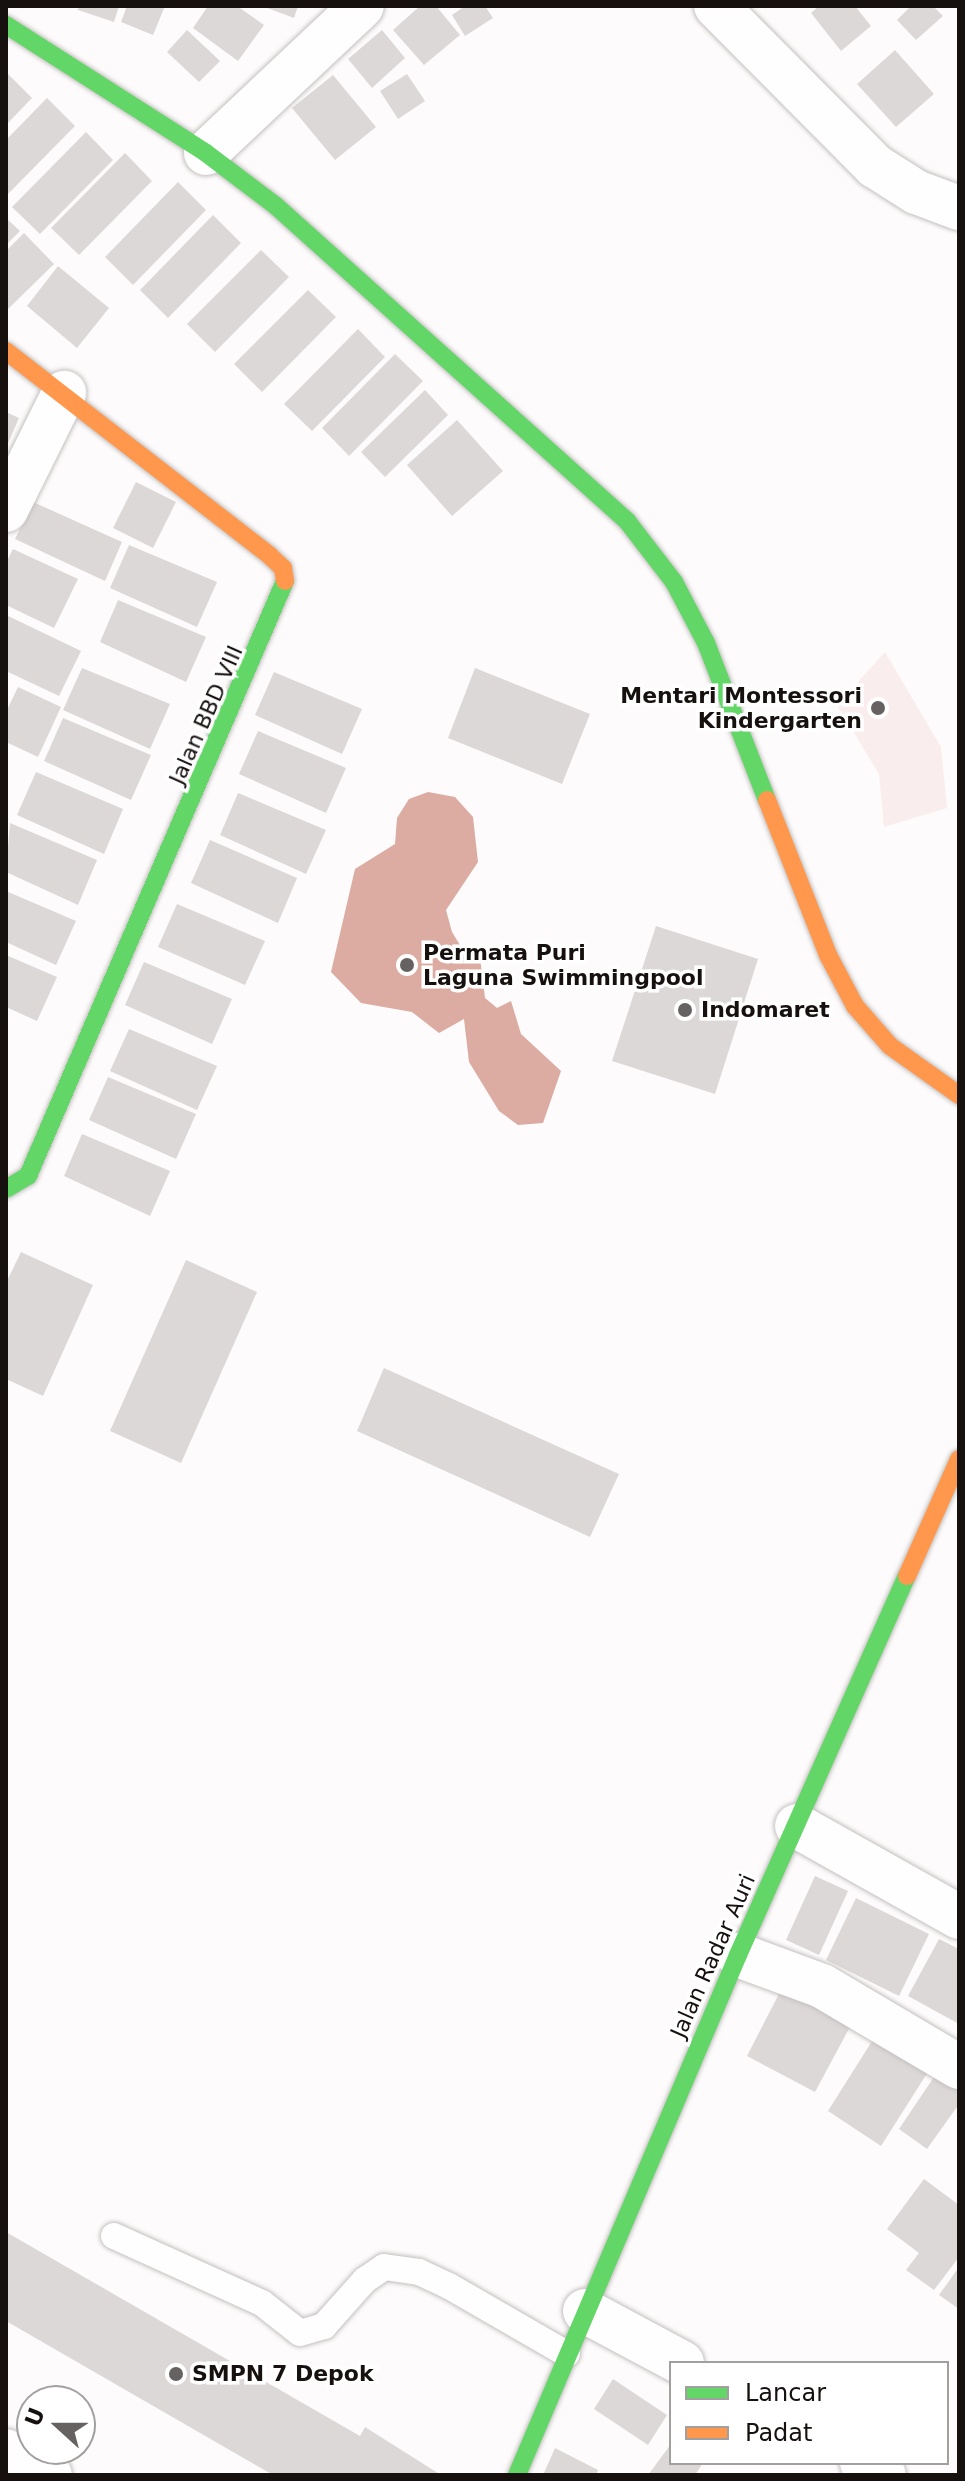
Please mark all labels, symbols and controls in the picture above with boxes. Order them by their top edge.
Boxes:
street label: Jalan BBD VIII [164,642,248,788]
place label: Mentari Montessori Kindergarten [620,682,862,734]
marker: Mentari Montessori Kindergarten [869,699,887,717]
place label: Permata Puri Laguna Swimmingpool [423,939,703,990]
marker: Permata Puri Laguna Swimmingpool [398,956,416,974]
place label: Indomaret [701,997,830,1023]
marker: Indomaret [676,1001,694,1019]
street label: Jalan Radar Auri [665,1870,761,2042]
place label: SMPN 7 Depok [192,2361,374,2387]
legend [669,2361,949,2465]
marker: SMPN 7 Depok [167,2365,185,2383]
text: Lancar [745,2379,826,2407]
north arrow [16,2385,96,2465]
text: U [20,2404,50,2430]
text: Padat [745,2419,812,2447]

